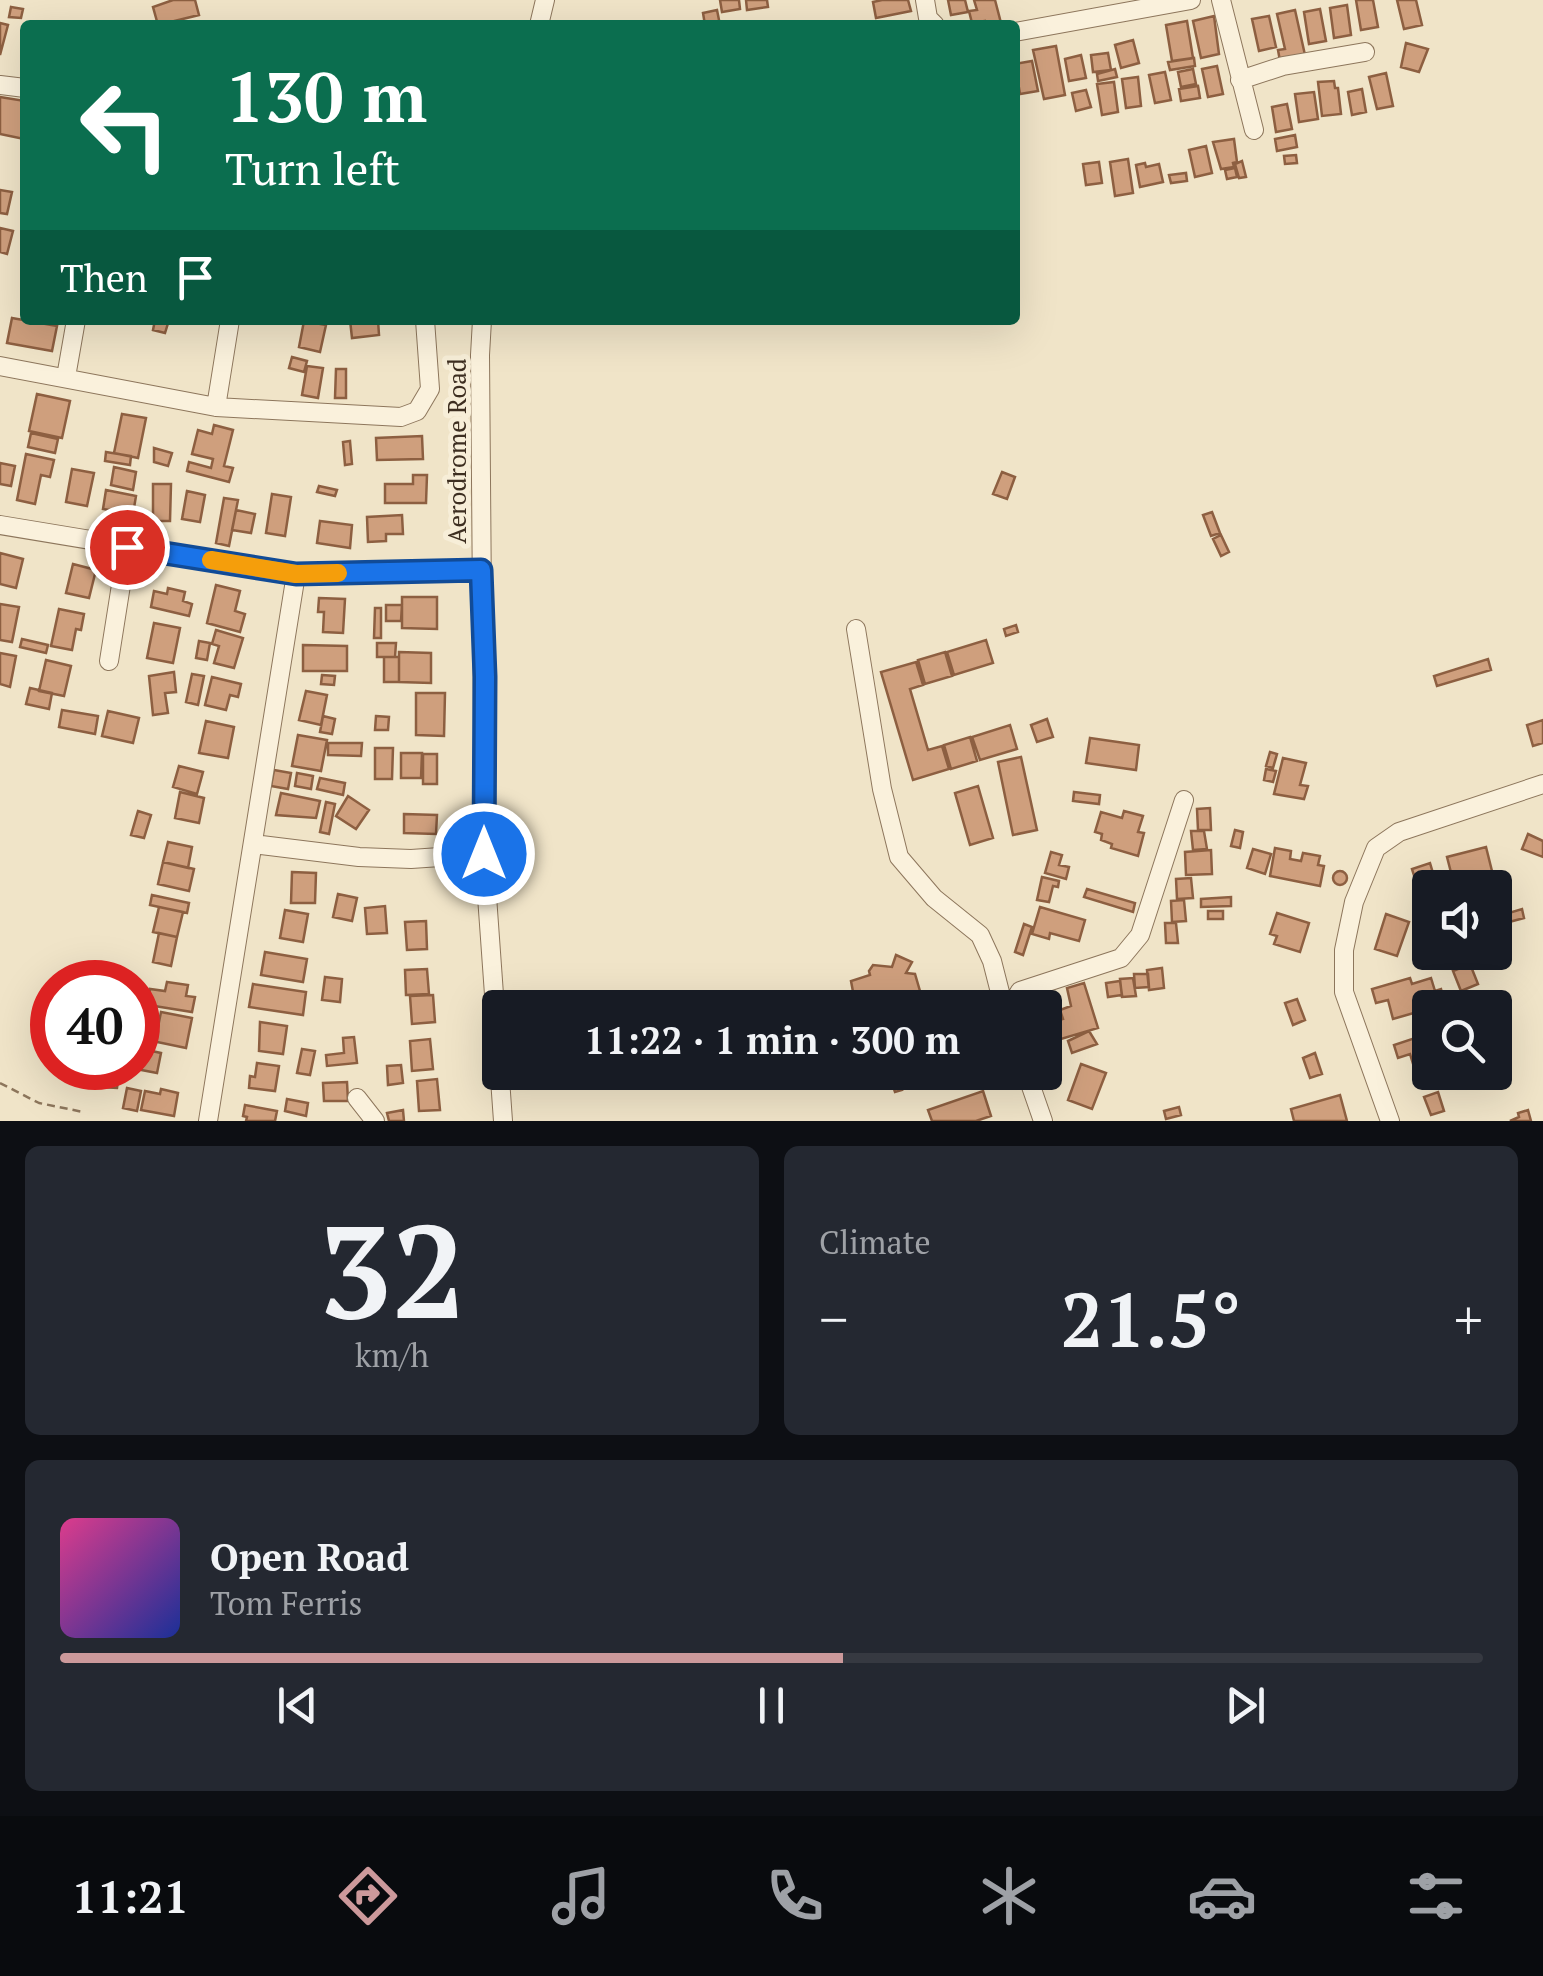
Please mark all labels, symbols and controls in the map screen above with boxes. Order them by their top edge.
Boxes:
text: 130 m [225,49,427,142]
icon: left [60,60,190,190]
text: Turn left [225,138,400,198]
icon: arrive [168,250,223,305]
text: Then [60,253,148,303]
street label: Aerodrome Road [440,358,473,544]
pin [85,505,170,590]
icon: arrive [100,520,155,575]
position arrow [432,802,536,906]
map controls [1412,870,1512,1090]
button: sound [1412,870,1512,970]
speed limit sign: 40 [30,960,160,1090]
button: search [1412,990,1512,1090]
text: 11:22 · 1 min · 300 m [584,1015,960,1065]
text: 32 [319,1183,465,1355]
text: Climate [819,1221,931,1263]
text: 21.5° [1061,1269,1241,1368]
text: − [819,1282,848,1355]
text: + [1454,1282,1483,1355]
text: km/h [355,1334,429,1376]
text: Open Road [210,1532,409,1582]
text: Tom Ferris [210,1582,362,1624]
icon: previous [270,1678,325,1733]
icon: pause [744,1678,799,1733]
icon: next [1218,1678,1273,1733]
icon: directions [333,1861,403,1931]
icon: music [546,1861,616,1931]
icon: phone [760,1861,830,1931]
icon: climate [974,1861,1044,1931]
icon: car [1187,1861,1257,1931]
icon: filters [1401,1861,1471,1931]
text: 11:21 [72,1866,189,1926]

